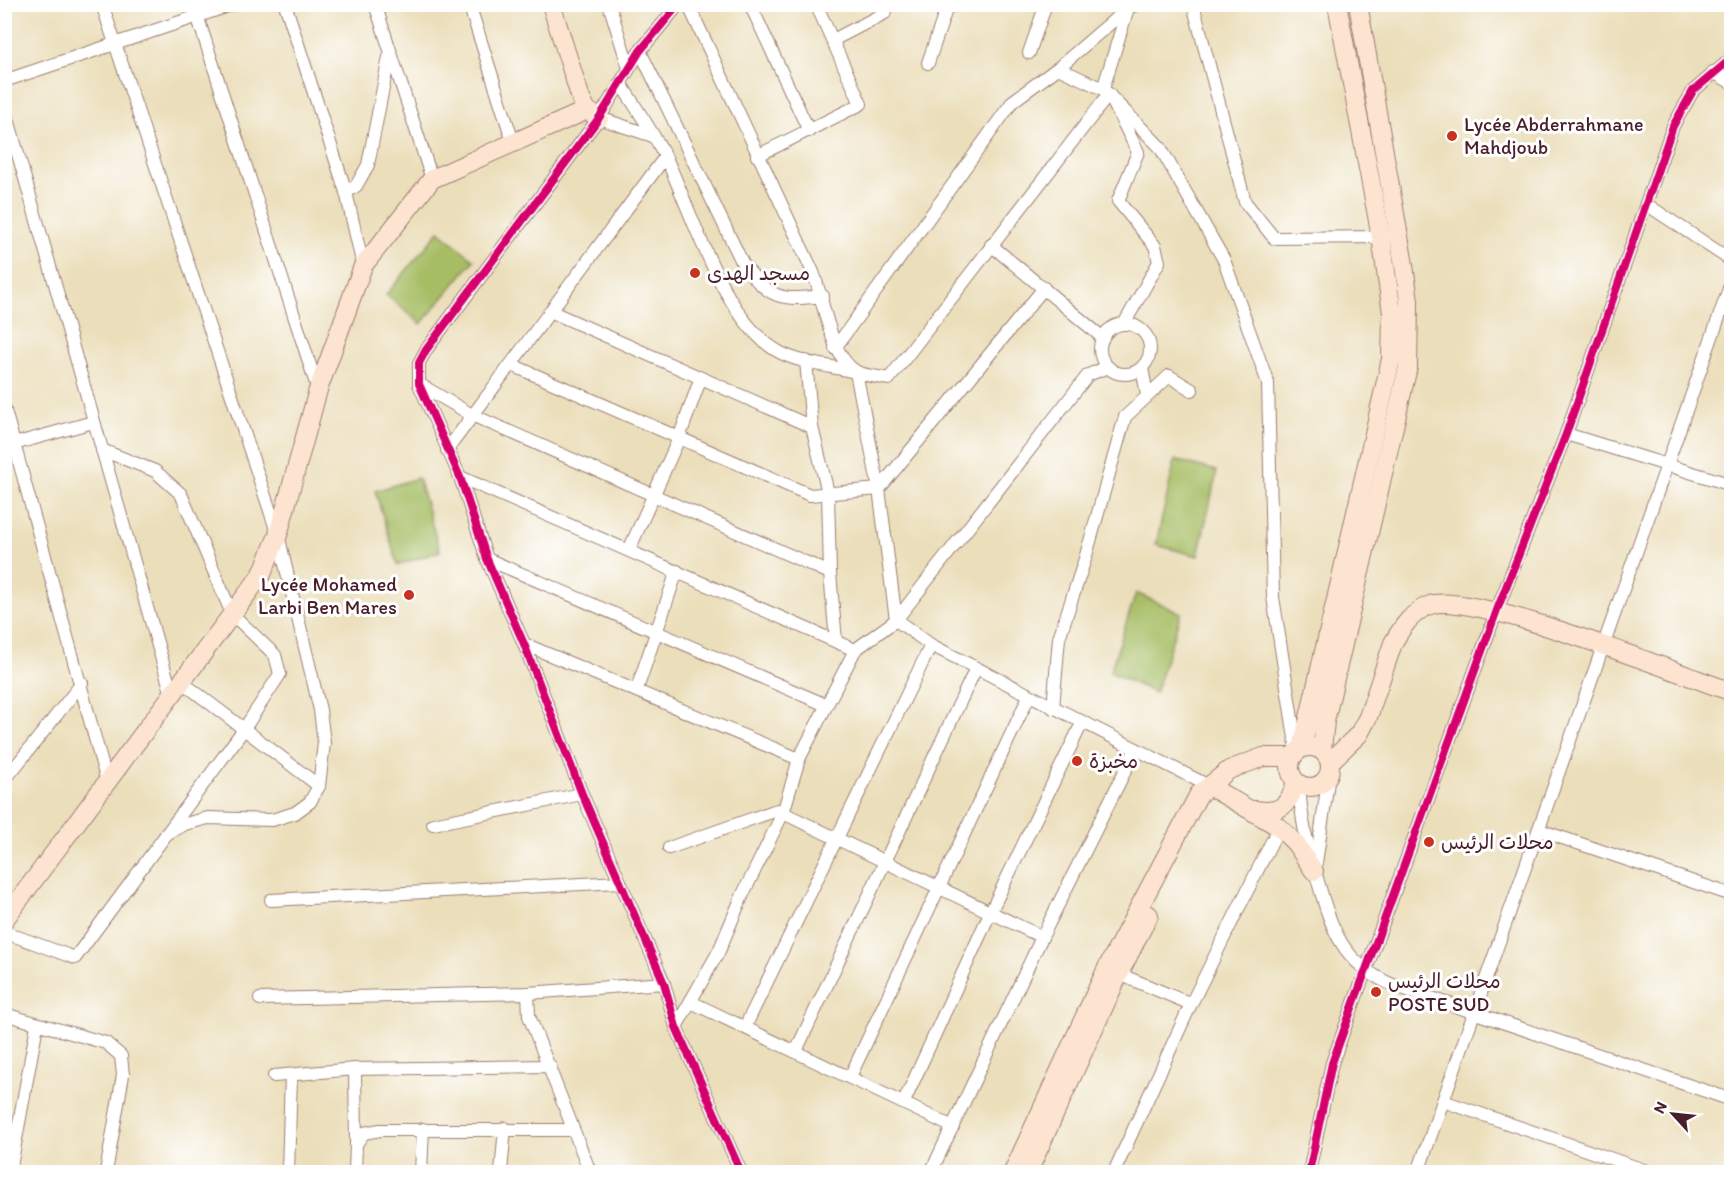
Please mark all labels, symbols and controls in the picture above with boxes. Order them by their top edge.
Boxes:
place label: Lycée Abderrahmane Mahdjoub [1464,112,1644,159]
marker: Lycée Abderrahmane Mahdjoub [1445,129,1459,143]
place label: مسجد الهدى [707,261,810,285]
marker: مسجد الهدى [688,266,702,280]
place label: Lycée Mohamed Larbi Ben Mares [258,572,397,619]
marker: Lycée Mohamed Larbi Ben Mares [402,588,416,602]
place label: مخبزة [1089,749,1138,773]
marker: مخبزة [1070,754,1084,768]
place label: محلات الرئيس [1441,830,1554,854]
marker: محلات الرئيس [1422,835,1436,849]
place label: محلات الرئيس POSTE SUD [1388,969,1501,1016]
marker: محلات الرئيس POSTE SUD [1369,985,1383,999]
north arrow [1643,1084,1703,1144]
text: N [1649,1098,1671,1117]

